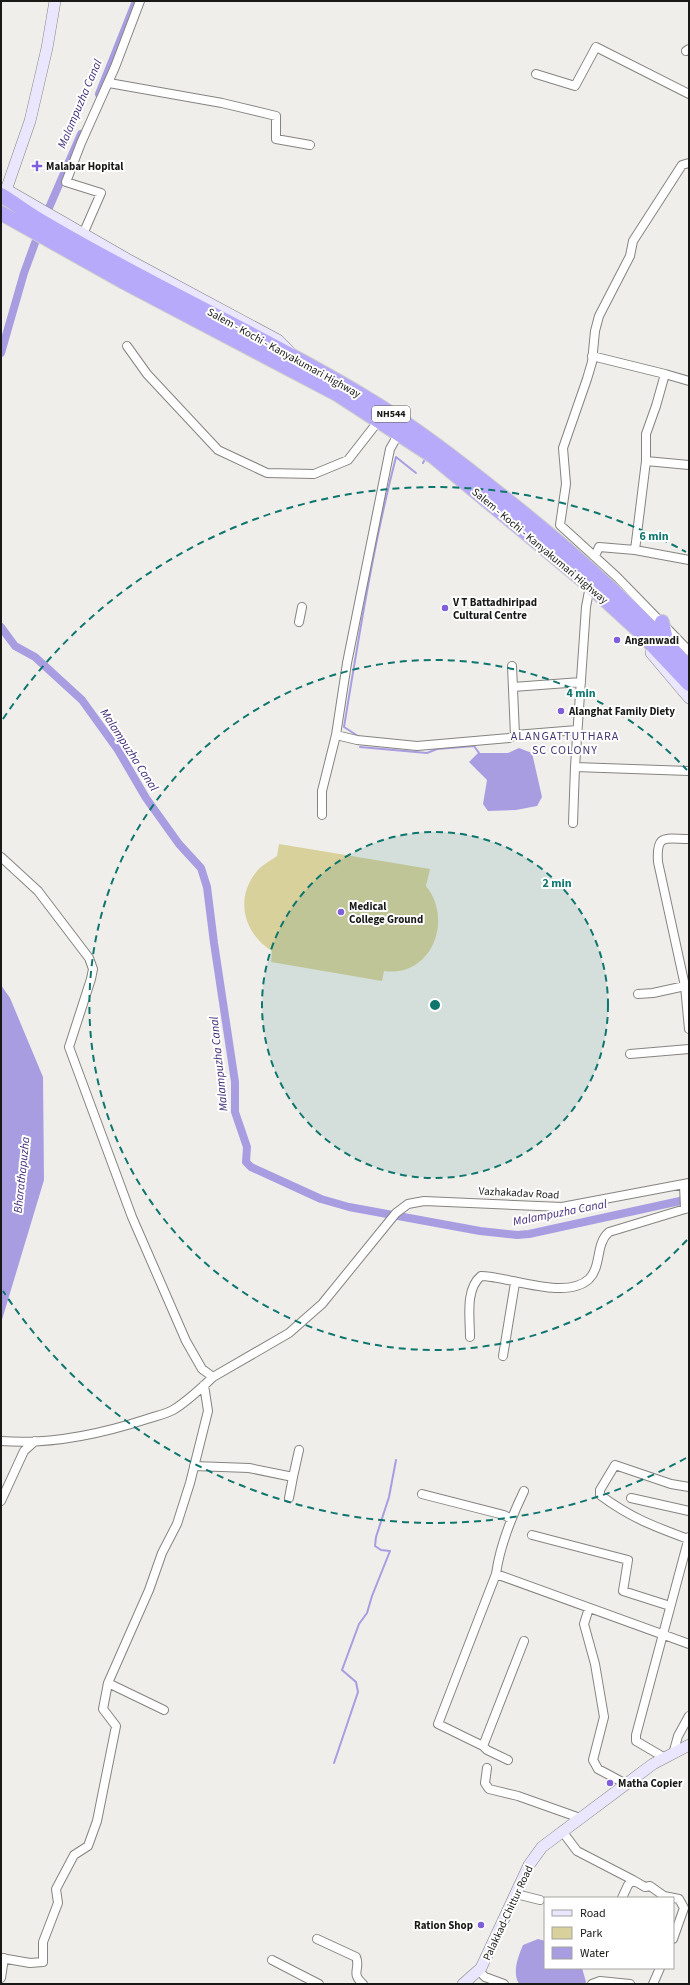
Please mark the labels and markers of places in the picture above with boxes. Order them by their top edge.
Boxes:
place label: Malabar Hopital [46,159,124,174]
marker: Malabar Hopital [31,160,43,172]
place label: V T Battadhiripad Cultural Centre [452,595,537,623]
marker: V T Battadhiripad Cultural Centre [440,603,450,613]
place label: Anganwadi [624,633,679,648]
marker: Anganwadi [612,635,622,645]
place label: Alanghat Family Diety [568,704,675,719]
marker: Alanghat Family Diety [556,706,566,716]
place label: Medical College Ground [349,899,423,927]
marker: Medical College Ground [336,907,346,917]
centre of rings [428,998,442,1012]
place label: Matha Copier [618,1776,683,1791]
marker: Matha Copier [605,1778,615,1788]
place label: Ration Shop [414,1918,473,1933]
marker: Ration Shop [476,1920,486,1930]

